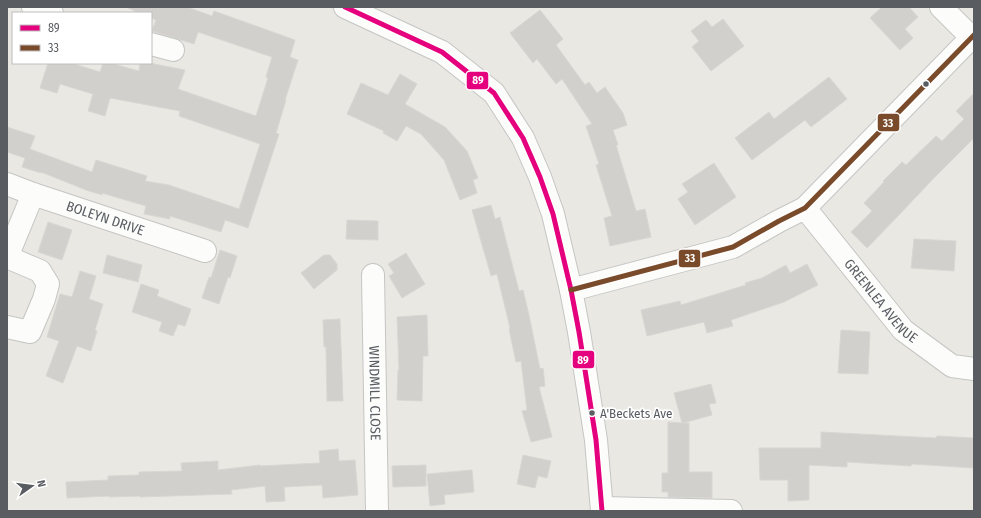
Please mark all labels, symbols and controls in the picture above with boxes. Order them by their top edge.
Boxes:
legend [12,12,152,64]
text: 89 [48,21,60,35]
text: 33 [48,41,59,55]
line badge: 89 [466,71,489,90]
text: 89 [472,74,484,87]
unlabelled marker [921,79,931,89]
line badge: 33 [877,113,900,132]
text: 33 [882,117,893,130]
street label: BOLEYN DRIVE [64,197,147,239]
line badge: 33 [678,249,701,268]
text: 33 [684,252,695,265]
street label: GREENLEA AVENUE [841,255,921,347]
street label: WINDMILL CLOSE [366,345,384,441]
line badge: 89 [572,350,595,369]
text: 89 [577,354,589,367]
place label: A'Beckets Ave [600,406,672,421]
marker: A'Beckets Ave [587,408,597,418]
north arrow [12,466,52,506]
text: N [34,479,48,488]

